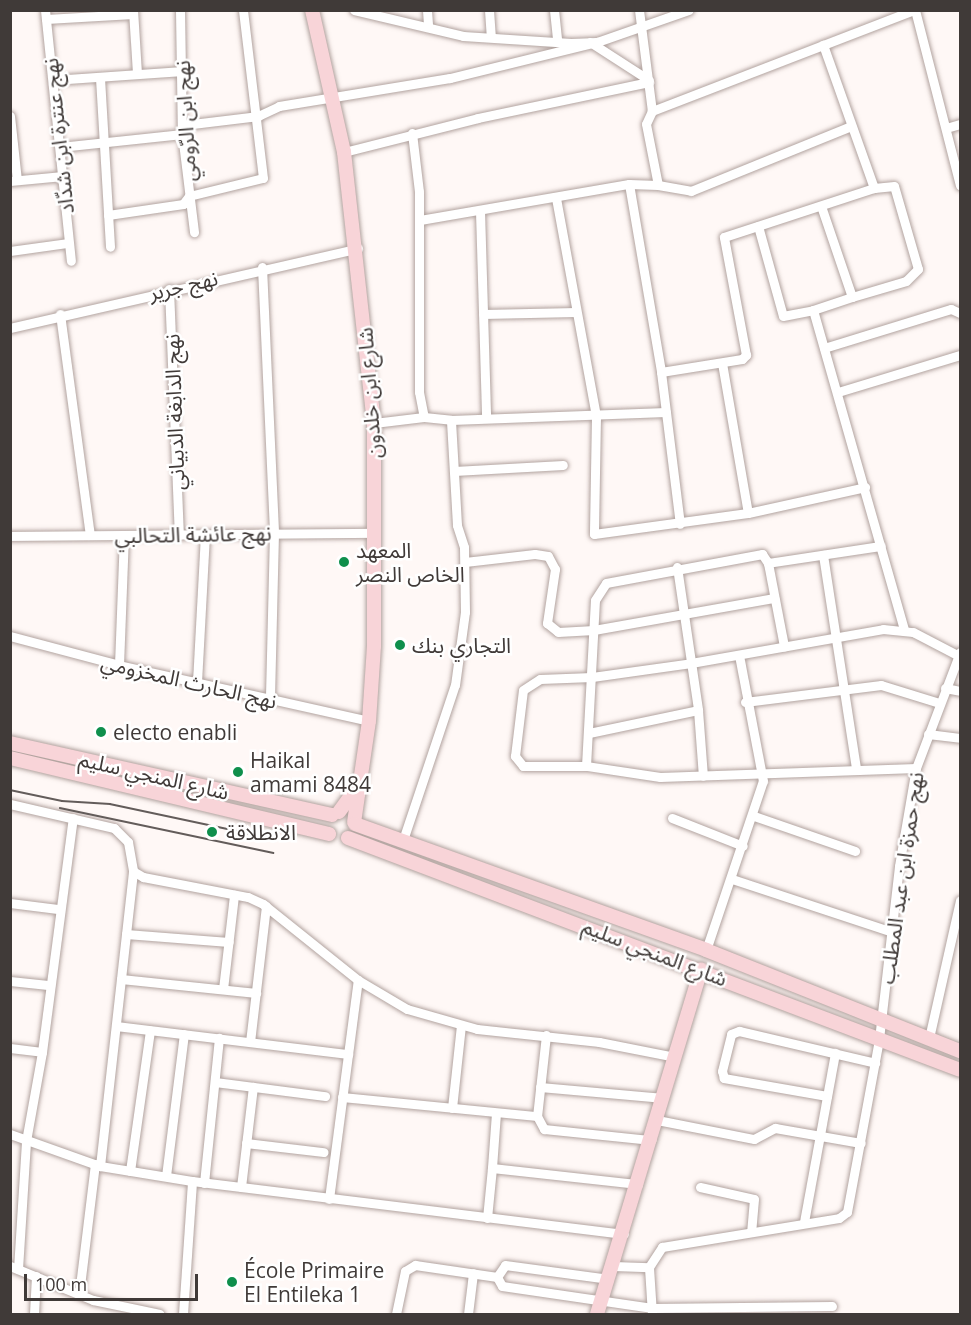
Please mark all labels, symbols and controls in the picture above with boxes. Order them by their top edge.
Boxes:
street label: نهج عنترة ابن شدّاد [37,57,79,215]
street label: نهج ابن الرّومي [169,60,201,182]
street label: نهج جرير [146,265,220,305]
street label: شارع ابن خلدون [352,327,386,459]
street label: نهج الدابغة الدبياني [159,333,189,491]
street label: نهج عائشة التحالبي [114,520,272,548]
place label: المعهد الخاص النصر [356,537,465,587]
marker: المعهد الخاص النصر [337,555,351,569]
place label: التجاري بنك [412,632,511,658]
marker: التجاري بنك [393,638,407,652]
street label: نهج الحارث المخزومي [99,649,279,713]
place label: electo enabli [113,719,237,745]
marker: electo enabli [94,725,108,739]
street label: شارع المنجي سليم [77,746,231,804]
place label: Haikal amami 8484 [250,747,371,797]
marker: Haikal amami 8484 [231,765,245,779]
street label: نهج حمزة ابن عبد المطلب [874,770,928,986]
place label: الانطلاقة [226,819,296,845]
marker: الانطلاقة [203,823,221,841]
street label: شارع المنجي سليم [579,913,731,991]
place label: École Primaire El Entileka 1 [244,1257,384,1307]
scale bar [27,1262,201,1300]
text: 100 m [35,1272,87,1296]
marker: École Primaire El Entileka 1 [225,1275,239,1289]

